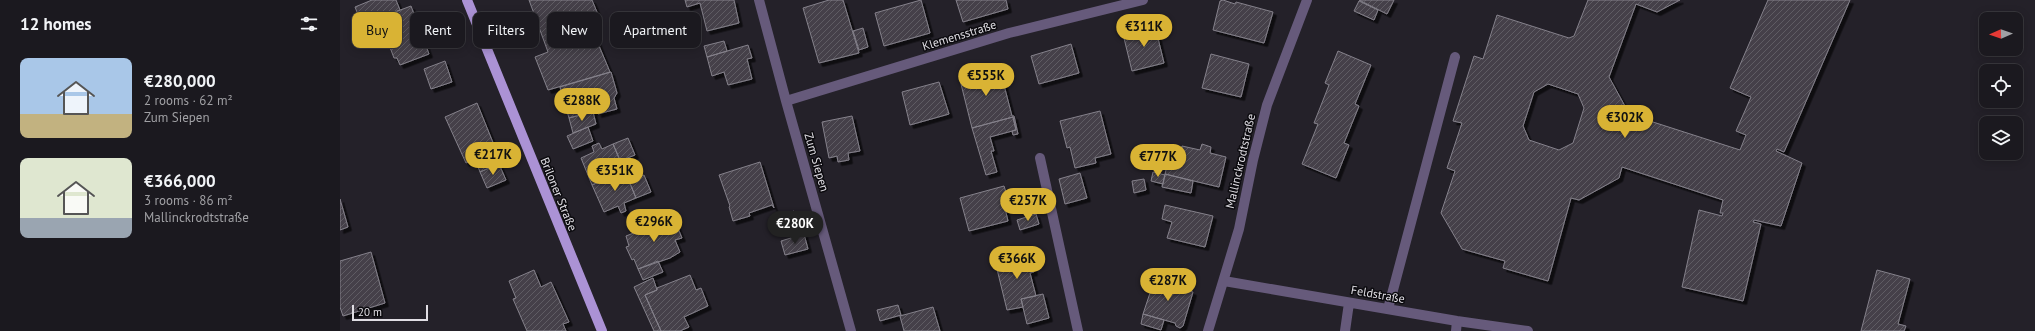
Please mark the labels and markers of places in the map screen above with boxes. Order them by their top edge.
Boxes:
pin: €311K [1116,14,1172,48]
pin: €555K [958,63,1014,97]
pin: €288K [554,88,610,122]
pin: €302K [1597,105,1653,139]
pin: €217K [465,142,521,176]
pin: €777K [1130,144,1186,178]
pin: €351K [587,158,643,192]
pin: €257K [1000,188,1056,222]
pin: €296K [626,209,682,243]
pin: €280K [767,211,823,245]
pin: €366K [989,246,1045,280]
pin: €287K [1140,268,1196,302]

